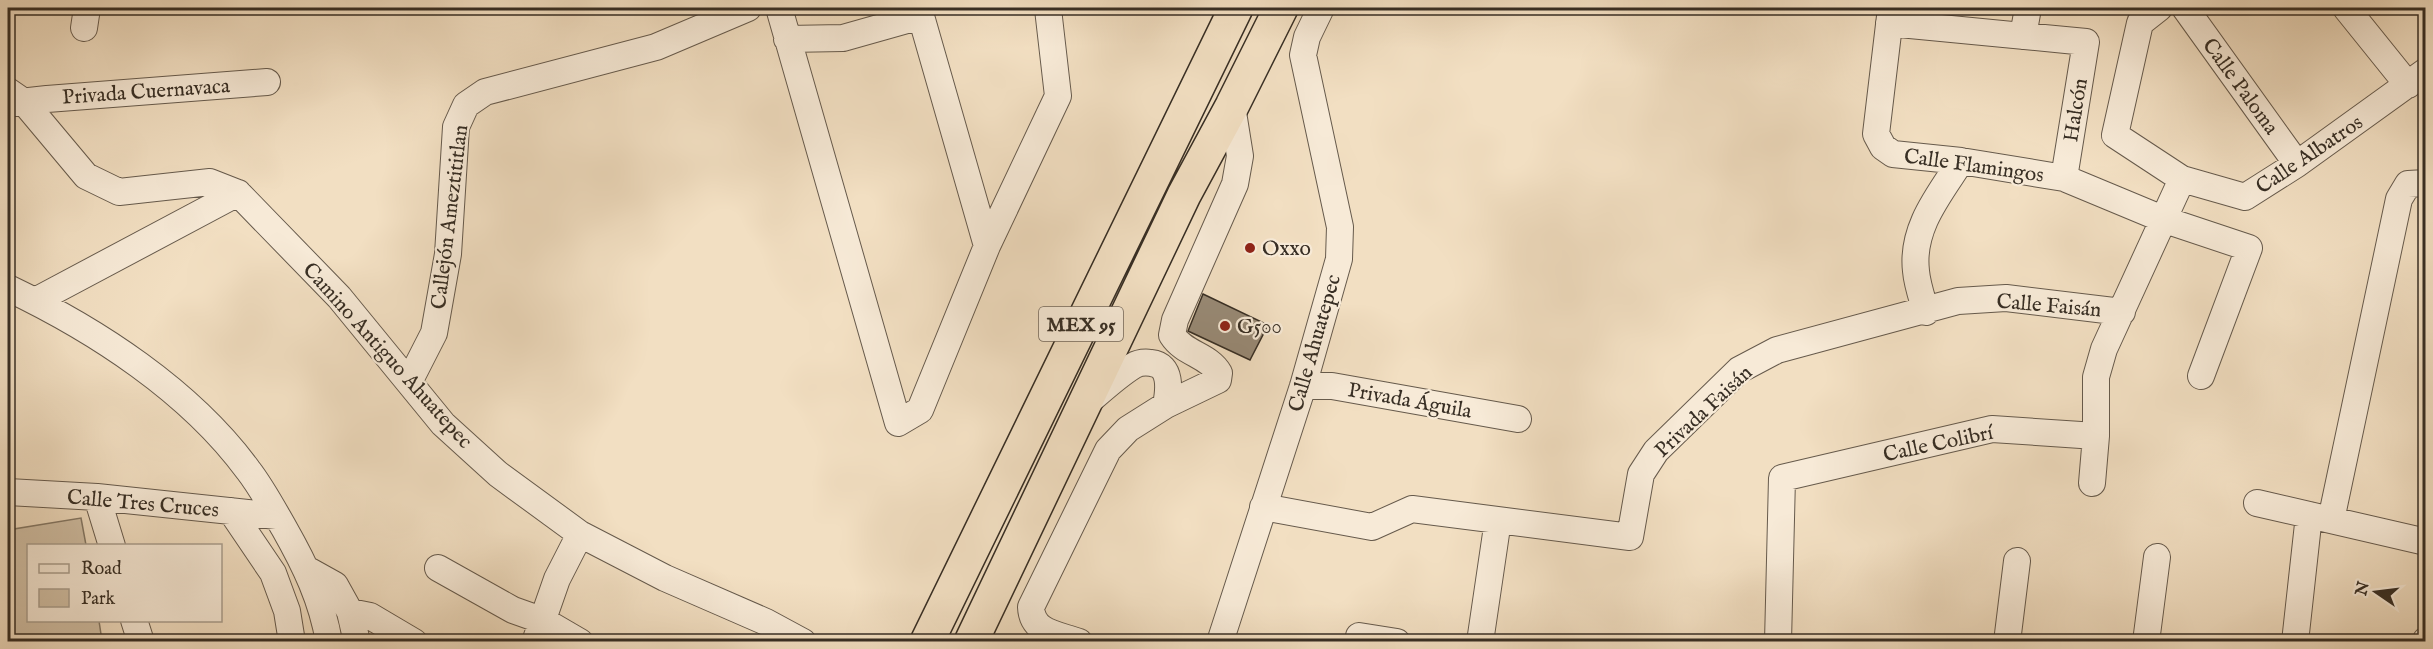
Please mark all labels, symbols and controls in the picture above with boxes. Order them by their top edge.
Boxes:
street label: Calle Paloma [2196,33,2284,141]
street label: Privada Cuernavaca [61,73,232,112]
street label: Halcón [2058,76,2095,144]
street label: Calle Albatros [2251,109,2369,201]
street label: Callejón Ameztititlan [426,123,475,311]
street label: Calle Flamingos [1902,143,2045,190]
place label: Oxxo [1262,236,1311,263]
marker: Oxxo [1243,241,1257,255]
street label: Camino Antiguo Ahuatepec [296,257,478,455]
street label: Calle Ahuatepec [1283,272,1348,415]
street label: Calle Faisán [1995,288,2102,325]
road number: MEX 95 [1039,307,1123,341]
place label: G500 [1237,314,1282,341]
marker: G500 [1218,319,1232,333]
street label: Privada Faisán [1650,360,1759,464]
street label: Privada Águila [1346,376,1475,426]
street label: Calle Colibrí [1881,419,1997,469]
street label: Calle Tres Cruces [66,484,220,525]
legend [27,544,222,622]
text: Road [81,558,122,581]
north arrow [2346,562,2406,622]
text: N [2352,580,2375,599]
text: Park [81,588,116,611]

